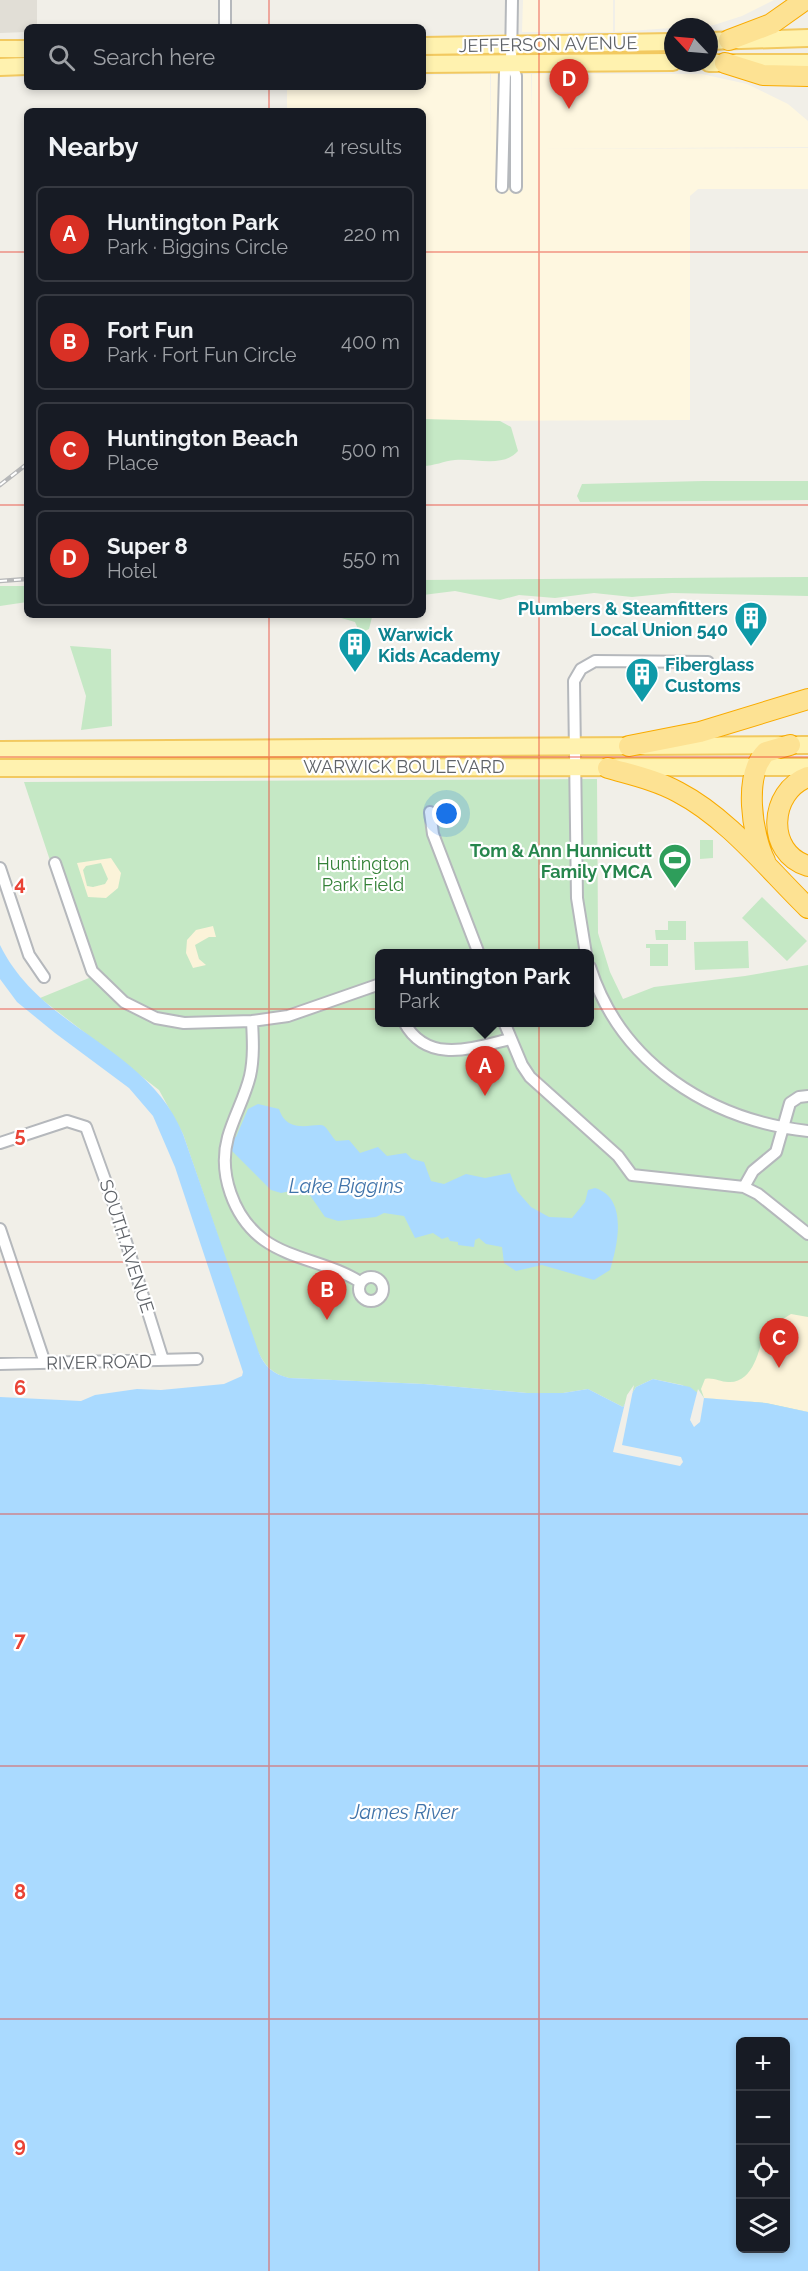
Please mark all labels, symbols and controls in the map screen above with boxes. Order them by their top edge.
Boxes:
north arrow [664,18,718,72]
search box [24,24,426,90]
street label: JEFFERSON AVENUE [459,32,638,56]
icon: search [45,41,78,74]
text: Search here [93,44,215,70]
pin: D [550,60,588,109]
text: Nearby [48,132,138,162]
text: 4 results [324,135,402,159]
text: Huntington Park [107,209,279,235]
text: A [63,222,76,246]
text: 220 m [343,222,400,246]
text: Park · Biggins Circle [107,235,288,259]
text: Fort Fun [107,317,194,343]
text: B [63,330,76,354]
text: 400 m [341,330,400,354]
text: Park · Fort Fun Circle [107,343,296,367]
text: Huntington Beach [107,425,298,451]
text: C [63,438,76,462]
text: 500 m [341,438,400,462]
text: Place [107,451,158,475]
text: Super 8 [107,533,188,559]
text: D [62,546,77,570]
text: 550 m [342,546,400,570]
text: Hotel [107,559,157,583]
place label: Plumbers & Steamfitters Local Union 540 [518,598,728,640]
building icon: Plumbers & Steamfitters Local Union 540 [733,600,769,647]
place label: Warwick Kids Academy [378,624,500,666]
building icon: Warwick Kids Academy [337,626,373,673]
place label: Fiberglass Customs [665,654,754,696]
building icon: Fiberglass Customs [624,656,660,703]
street label: WARWICK BOULEVARD [303,756,505,777]
your location [432,799,461,828]
place label: Tom & Ann Hunnicutt Family YMCA [470,840,653,882]
sports icon: Tom & Ann Hunnicutt Family YMCA [657,842,693,889]
park label: Huntington Park Field [316,853,410,895]
text: 4 [14,871,26,895]
popup [375,949,594,1027]
text: Huntington Park [399,963,570,989]
text: Park [399,989,440,1013]
pin: A [466,1046,504,1096]
text: 5 [14,1123,26,1147]
water label: Lake Biggins [289,1174,404,1198]
street label: SOUTH AVENUE [96,1177,158,1315]
pin: B [308,1270,346,1320]
pin: C [760,1318,798,1368]
street label: RIVER ROAD [46,1351,152,1373]
text: 6 [14,1376,26,1400]
text: 7 [14,1628,26,1652]
water label: James River [349,1800,459,1824]
text: 8 [14,1880,26,1904]
map controls [736,2037,790,2253]
button: + [736,2037,790,2091]
button: − [736,2091,790,2145]
text: 9 [14,2133,26,2157]
button: locate [736,2145,790,2199]
button: layers [736,2199,790,2253]

